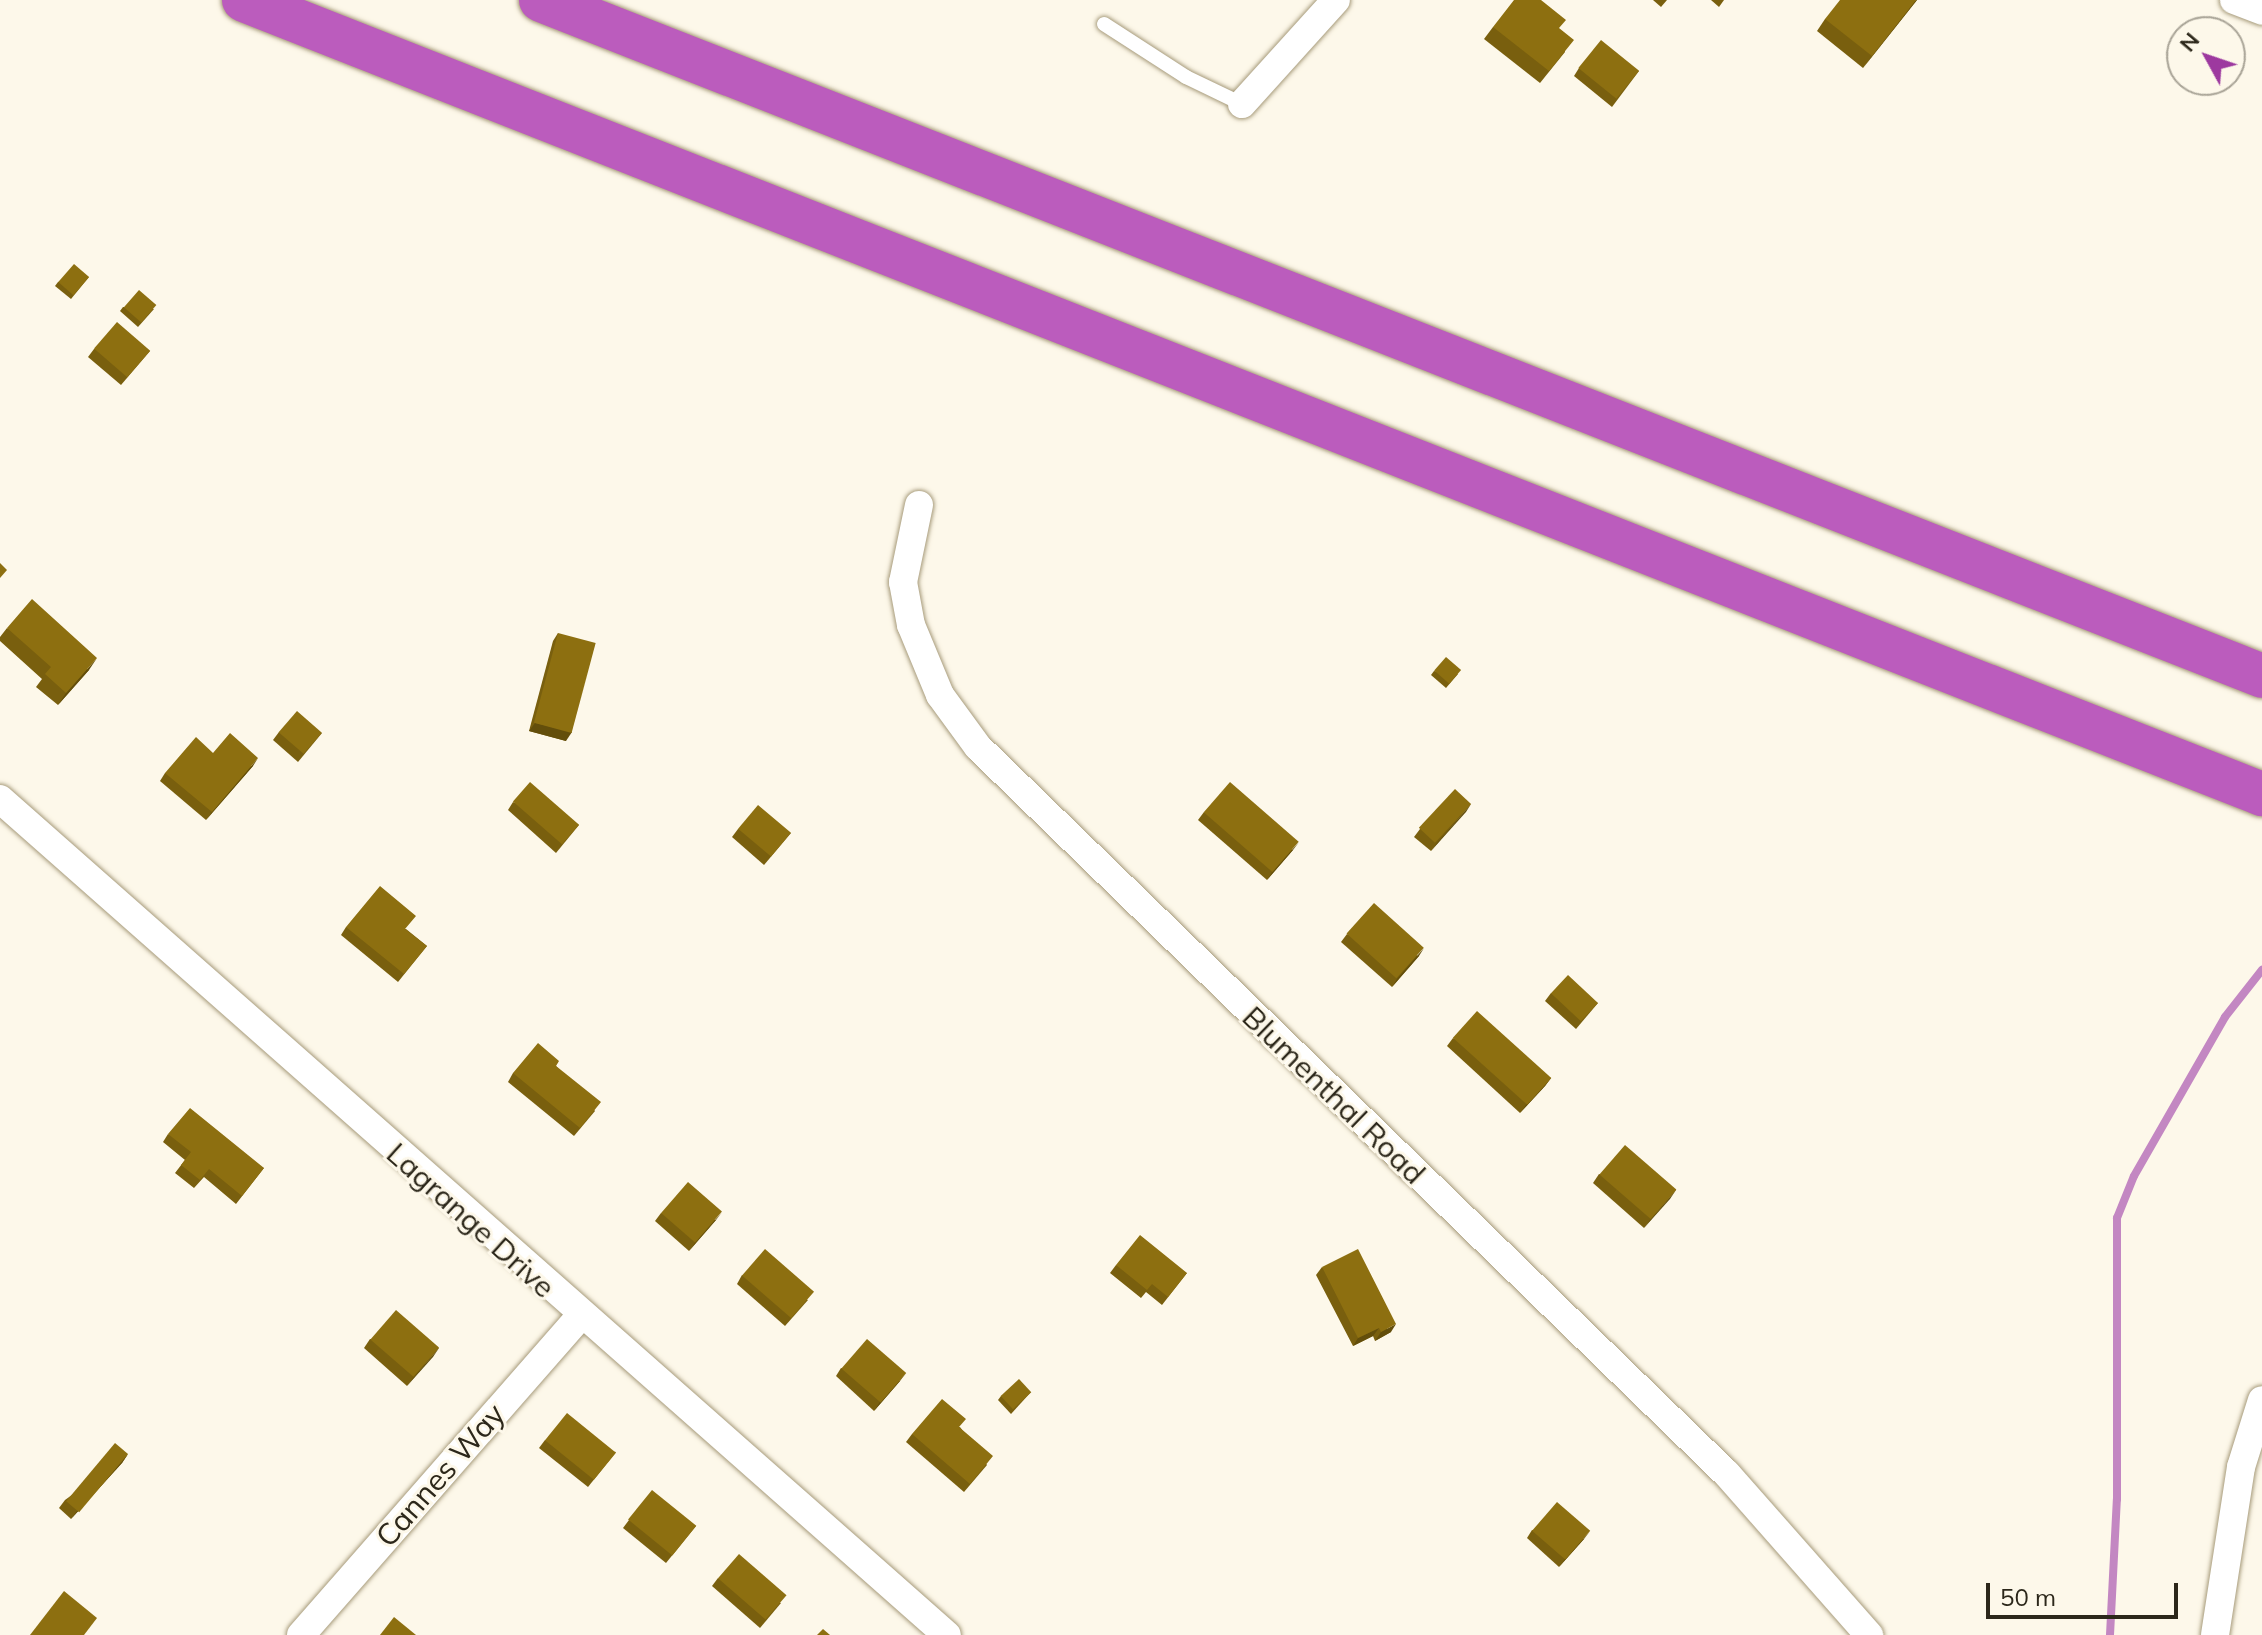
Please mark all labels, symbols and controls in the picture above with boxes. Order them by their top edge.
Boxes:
north arrow [2166,16,2246,96]
text: N [2173,26,2205,57]
street label: Blumenthal Road [1235,999,1433,1191]
street label: Lagrange Drive [380,1135,562,1305]
street label: Cannes Way [368,1396,512,1554]
scale bar [1990,1567,2182,1617]
text: 50 m [2000,1582,2056,1612]

